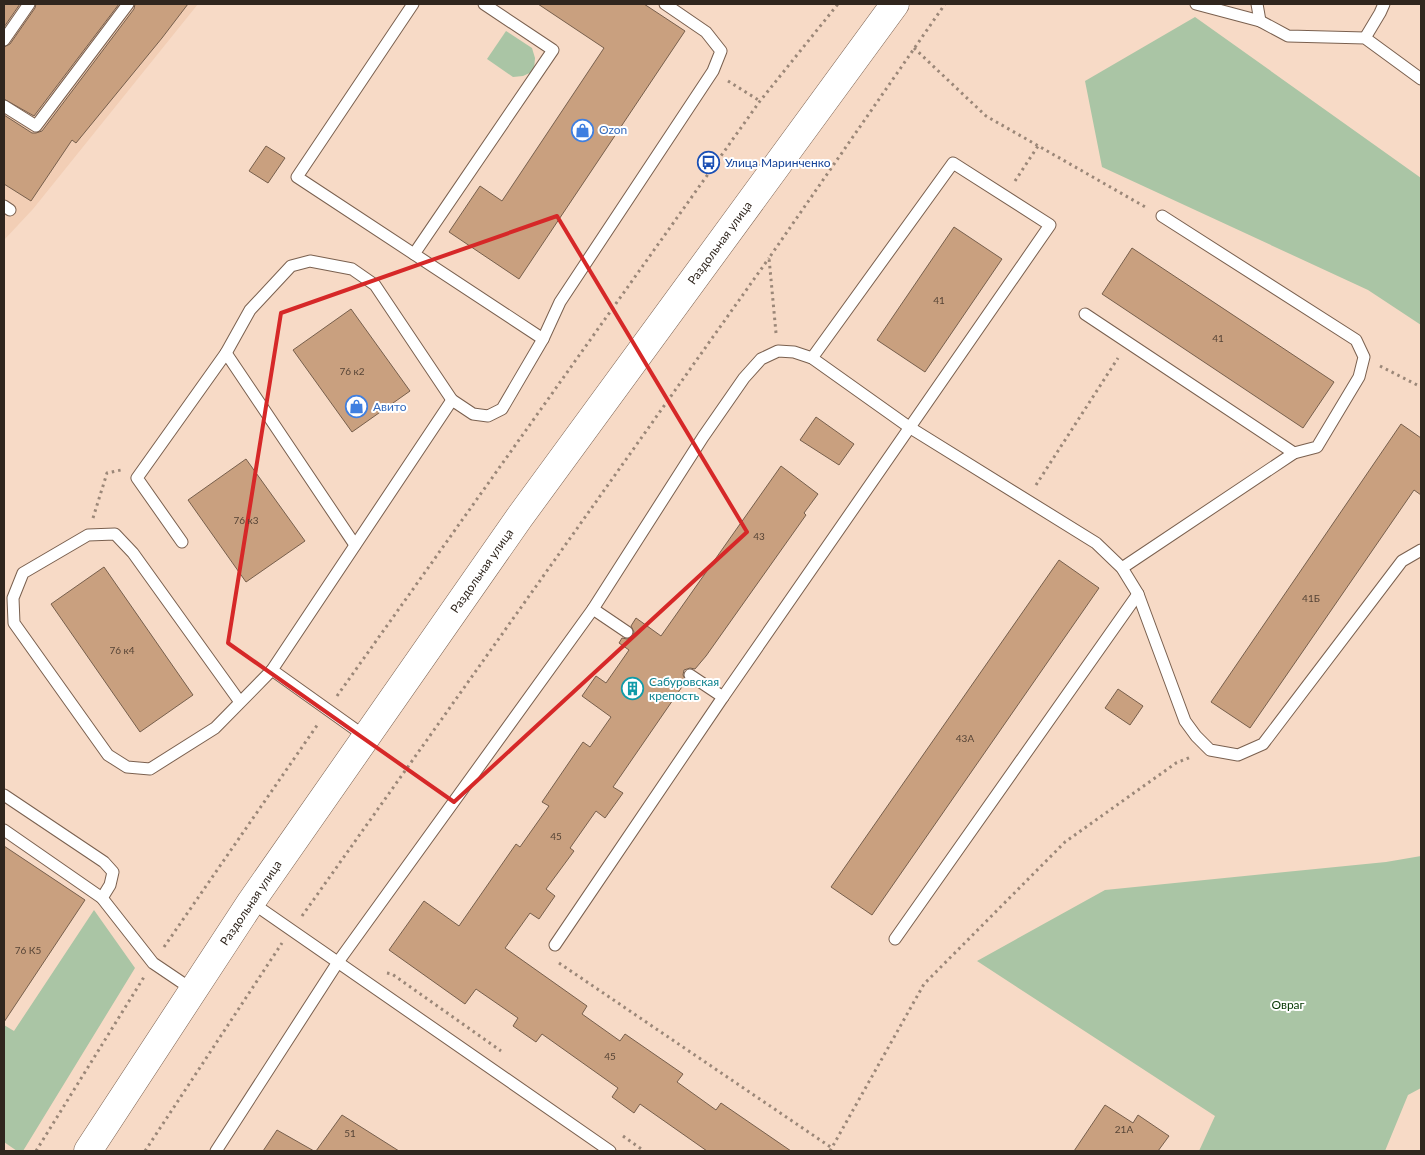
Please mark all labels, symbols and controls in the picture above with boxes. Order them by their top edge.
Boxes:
shop icon: Ozon [571,118,595,142]
place label: Ozon [599,122,627,137]
bus stop icon: Улица Маринченко [697,151,721,175]
place label: Улица Маринченко [725,155,831,170]
street label: Раздольная улица [684,198,755,287]
house number: 41 [933,294,945,306]
house number: 41 [1212,332,1224,344]
house number: 76 к2 [339,365,365,377]
shop icon: Авито [345,395,369,419]
place label: Авито [373,399,407,414]
house number: 76 к3 [233,514,259,526]
street label: Раздольная улица [447,526,516,616]
house number: 43 [753,530,765,542]
house number: 41Б [1302,592,1320,604]
house number: 76 к4 [109,644,135,656]
place label: Сабуровская крепость [649,674,719,703]
building icon: Сабуровская крепость [621,677,645,701]
house number: 43А [956,732,974,744]
house number: 45 [550,830,562,842]
street label: Раздольная улица [217,857,285,948]
house number: 76 К5 [15,944,42,956]
park label: Овраг [1271,997,1305,1012]
house number: 45 [604,1050,616,1062]
house number: 21А [1115,1123,1133,1135]
house number: 51 [344,1127,356,1139]

